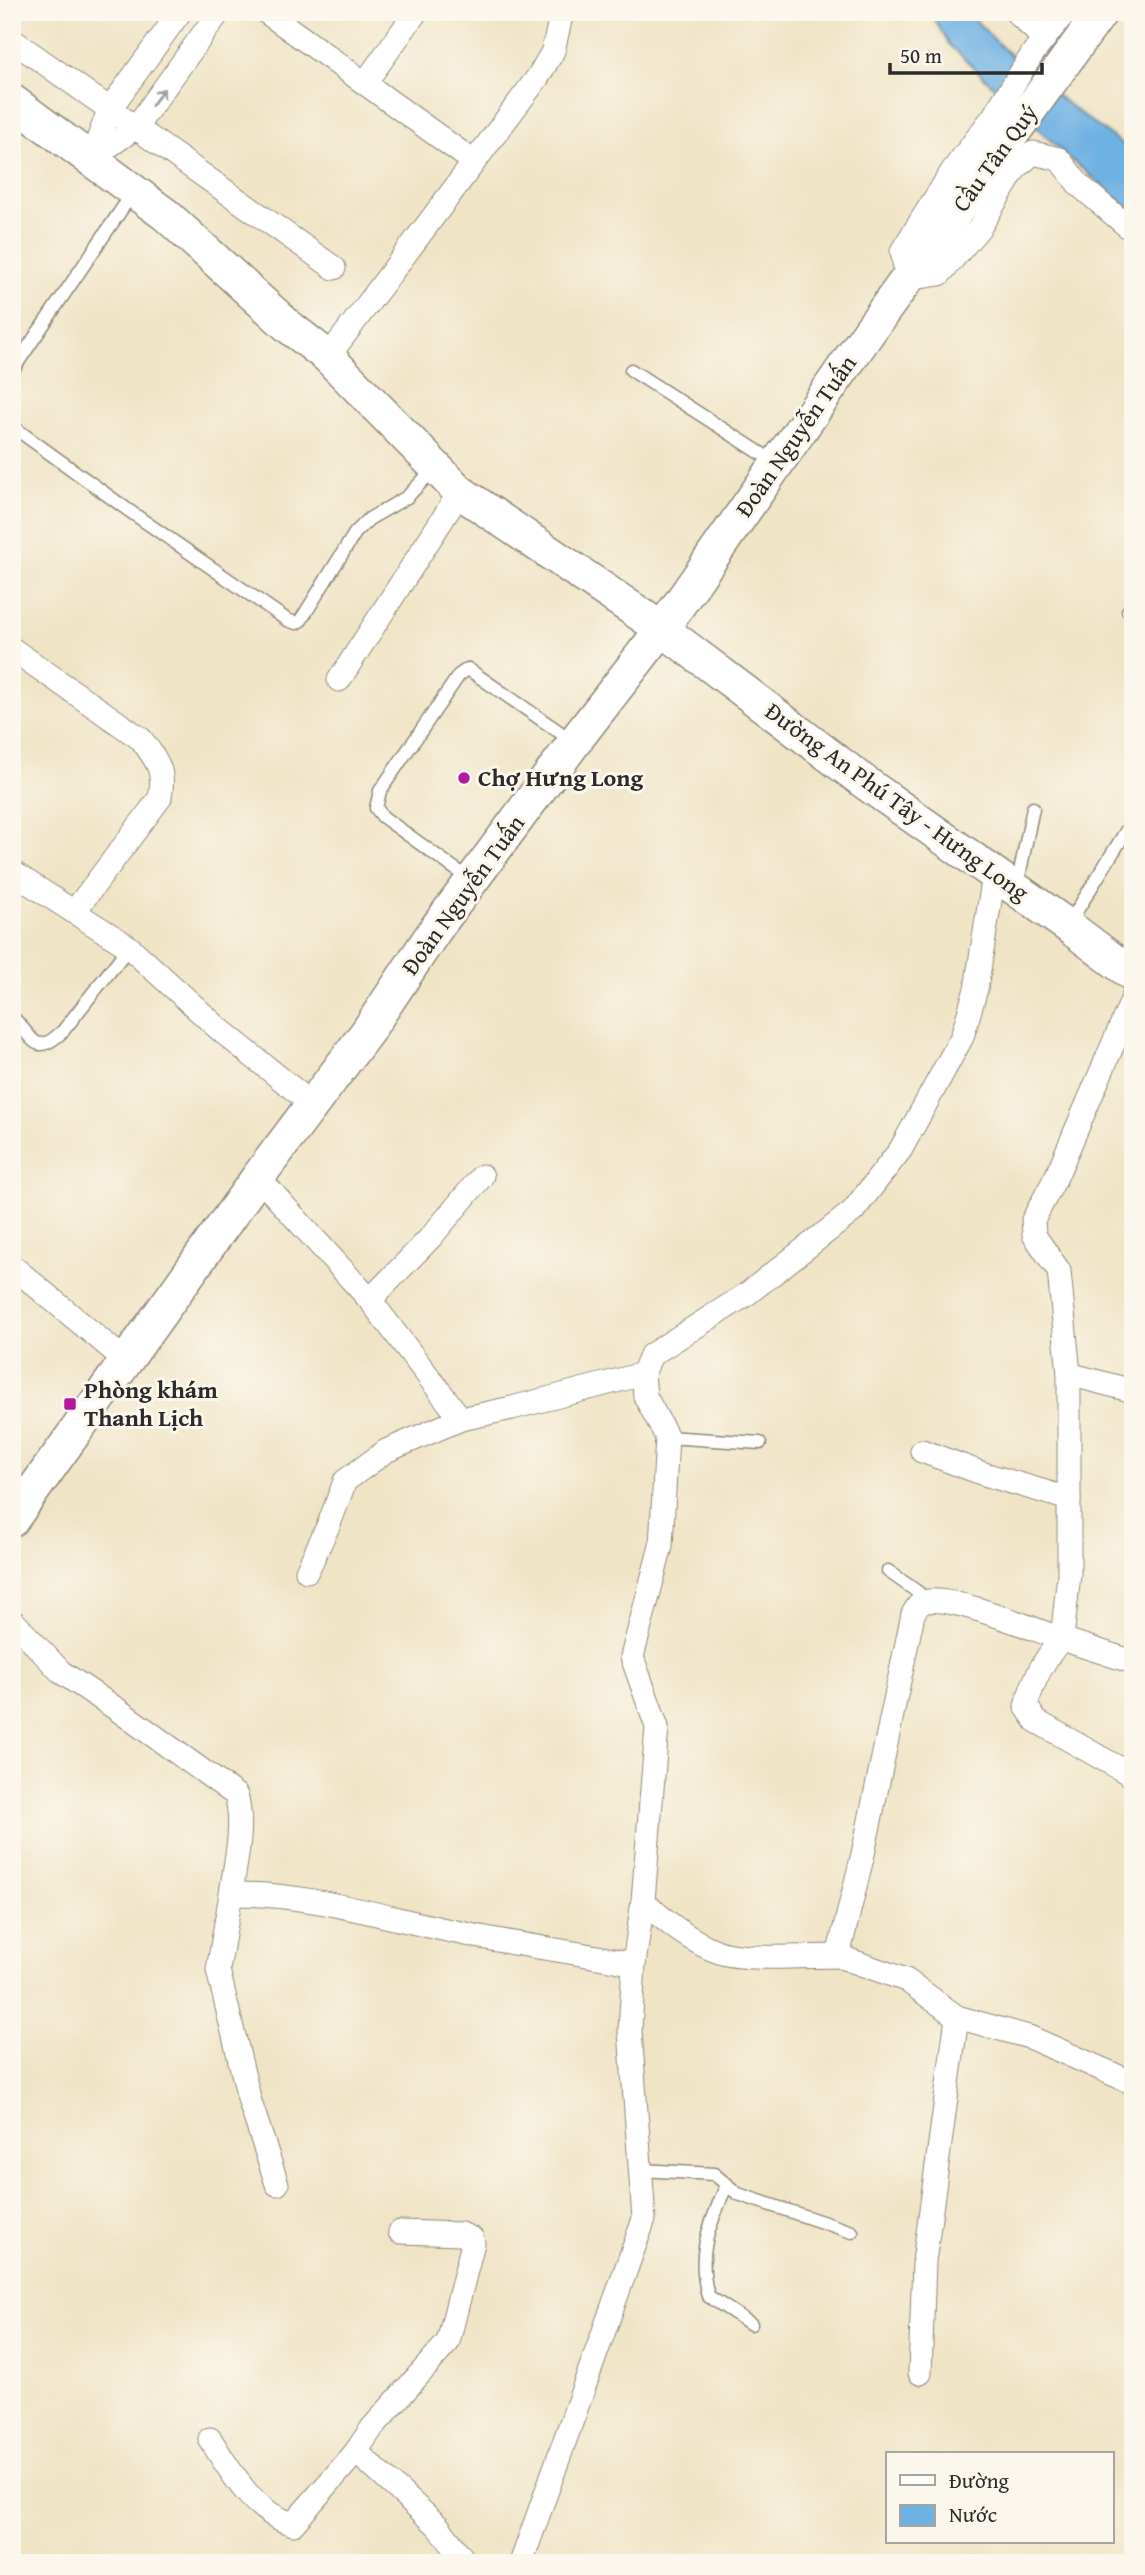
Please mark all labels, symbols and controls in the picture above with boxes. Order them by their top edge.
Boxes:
scale bar [890,32,1042,76]
text: 50 m [900,40,942,71]
one-way arrow [151,88,165,107]
street label: Cầu Tân Quý [943,97,1046,219]
street label: Đoàn Nguyễn Tuấn [727,347,865,524]
street label: Đường An Phú Tây - Hưng Long [758,694,1036,909]
place label: Chợ Hưng Long [478,760,643,795]
marker: Chợ Hưng Long [456,770,472,786]
street label: Đoàn Nguyễn Tuấn [392,807,533,982]
place label: Phòng khám Thanh Lịch [84,1372,218,1435]
marker: Phòng khám Thanh Lịch [62,1396,78,1412]
legend [886,2452,1114,2544]
text: Đường [949,2465,1010,2496]
text: Nước [949,2499,997,2530]

